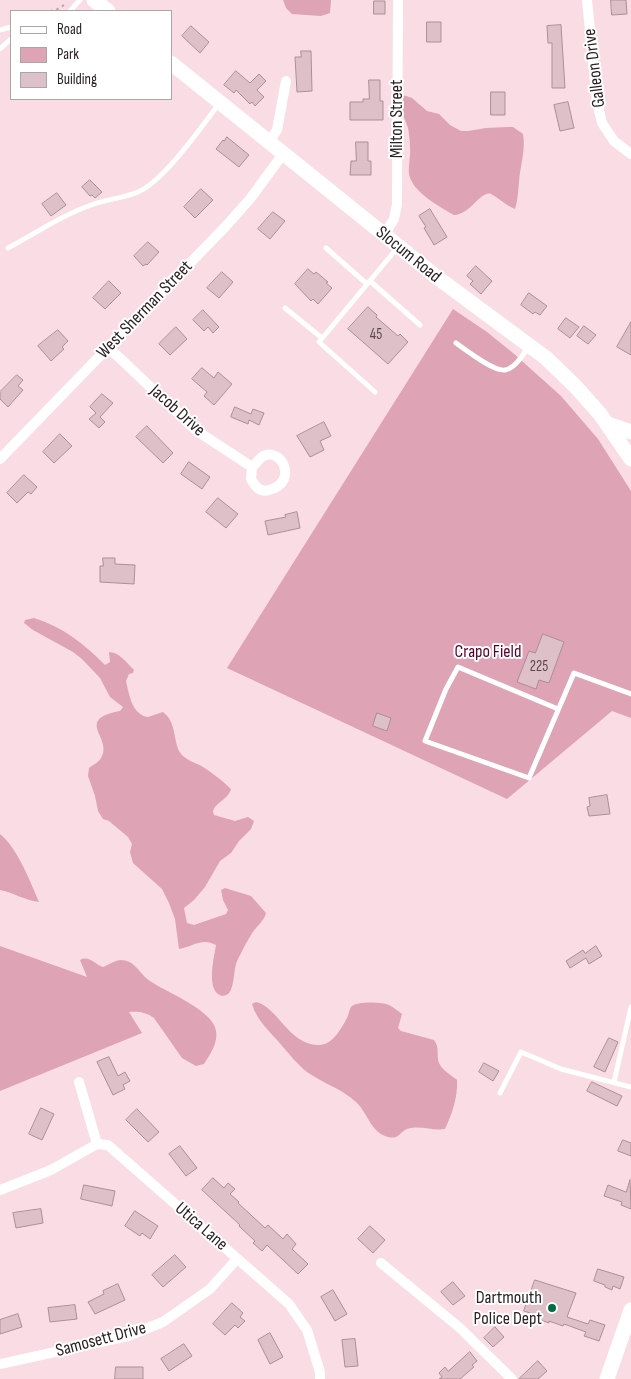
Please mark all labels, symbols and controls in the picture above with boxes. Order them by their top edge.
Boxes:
legend [10,10,172,100]
text: Road [57,20,82,39]
street label: Galleon Drive [579,27,611,109]
text: Park [57,45,79,64]
text: Building [57,70,97,89]
street label: Milton Street [386,80,408,158]
street label: Slocum Road [371,222,445,288]
street label: West Sherman Street [93,256,197,364]
house number: 45 [370,326,382,344]
street label: Jacob Drive [145,381,209,441]
park label: Crapo Field [455,641,521,663]
house number: 225 [530,658,548,676]
street label: Utica Lane [170,1198,232,1256]
place label: Dartmouth Police Dept [474,1287,542,1330]
marker: Dartmouth Police Dept [546,1302,558,1314]
street label: Samosett Drive [54,1318,148,1362]

